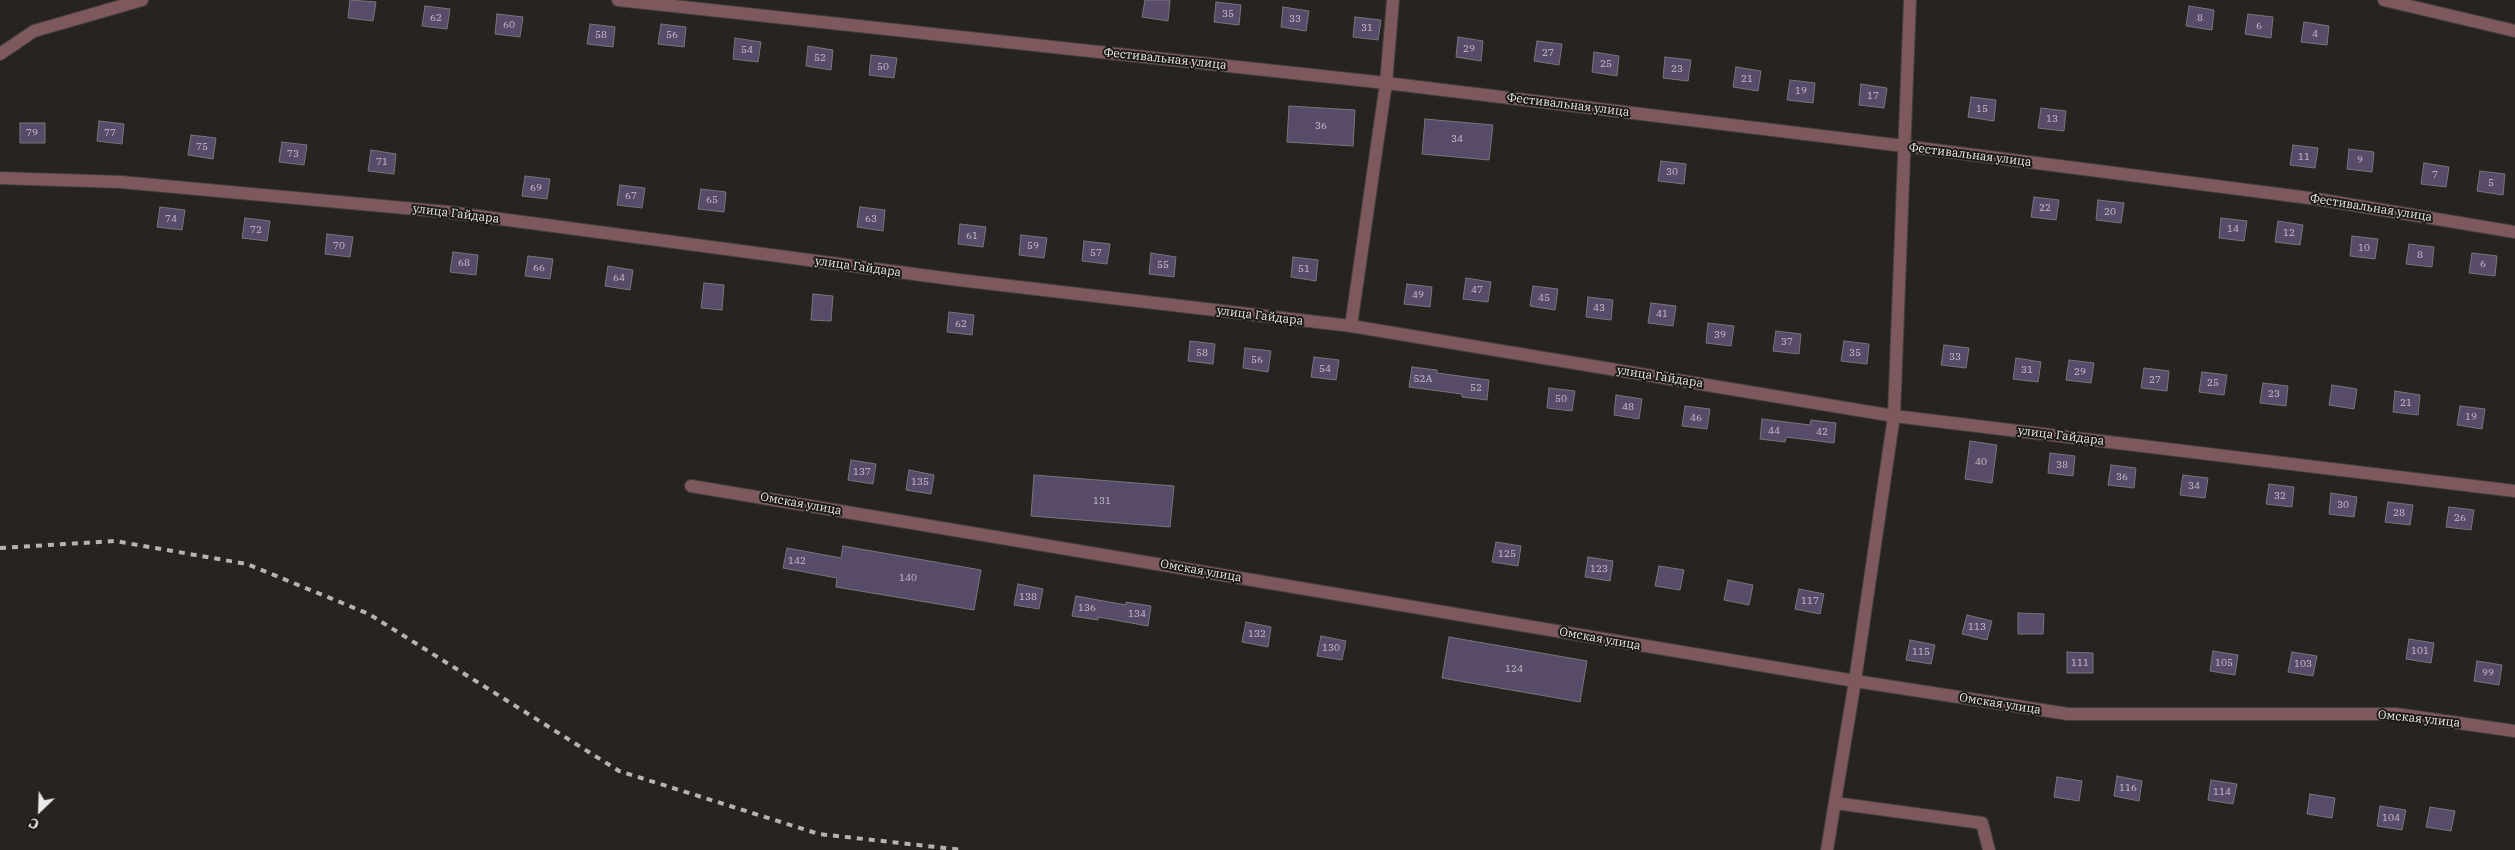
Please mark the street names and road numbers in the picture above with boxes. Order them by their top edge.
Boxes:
street label: Фестивальная улица [1103,45,1227,73]
street label: Фестивальная улица [1506,90,1630,120]
street label: Фестивальная улица [1908,140,2032,170]
street label: Фестивальная улица [2309,191,2433,225]
street label: улица Гайдара [412,202,500,226]
street label: улица Гайдара [814,254,902,280]
street label: улица Гайдара [1216,304,1304,328]
street label: улица Гайдара [1616,363,1704,391]
street label: улица Гайдара [2017,424,2105,448]
street label: Омская улица [759,490,843,518]
street label: Омская улица [1159,557,1243,585]
street label: Омская улица [1558,625,1642,653]
street label: Омская улица [1958,690,2042,718]
street label: Омская улица [2377,708,2461,730]

